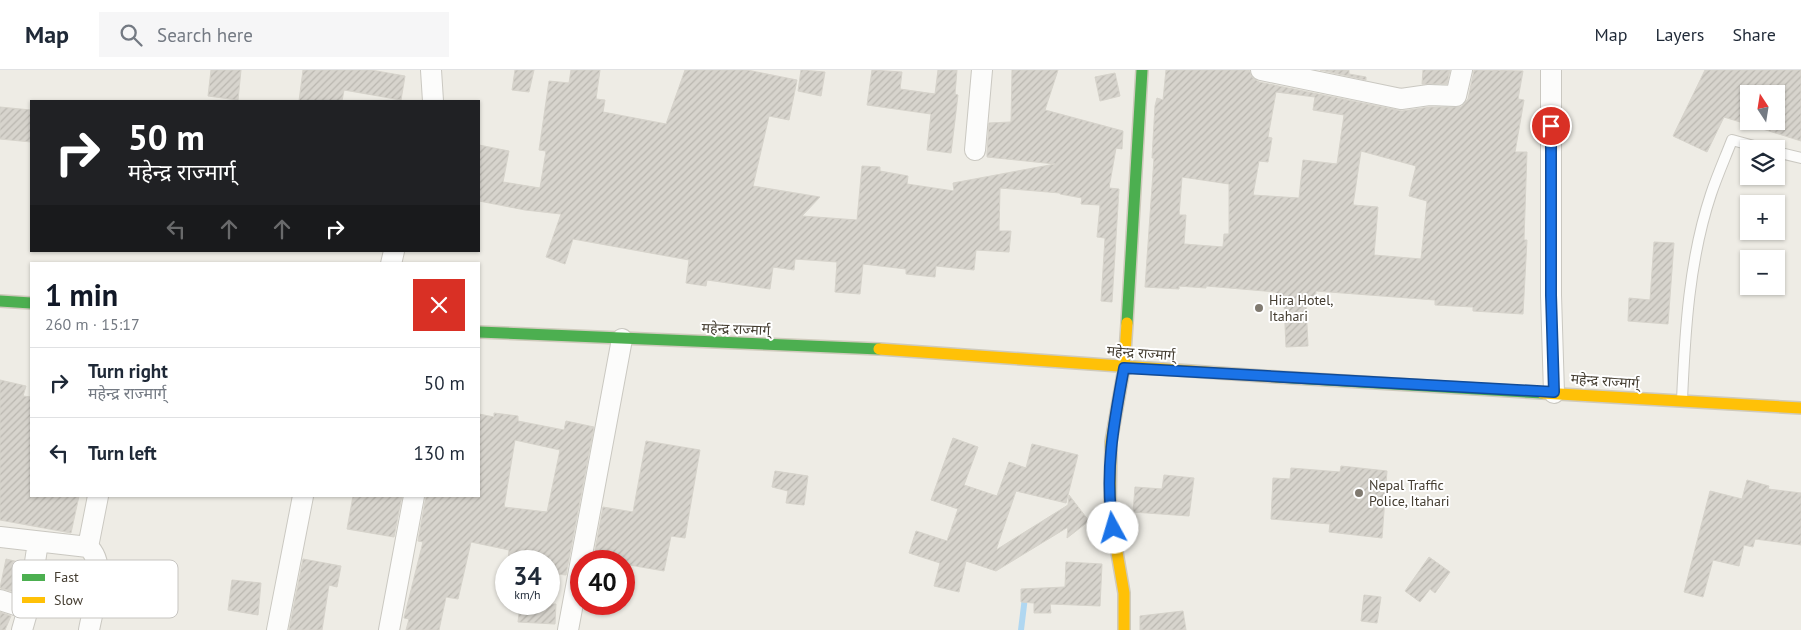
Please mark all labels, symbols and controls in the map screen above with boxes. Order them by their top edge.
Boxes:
search box [99,12,449,57]
text: Map [25,19,69,50]
icon: search [117,21,145,49]
text: Search here [157,23,253,47]
text: Map [1595,23,1627,46]
text: Layers [1655,23,1704,46]
text: Share [1732,23,1776,46]
north arrow [1740,85,1785,130]
map controls [1740,85,1785,295]
pin [1530,105,1572,147]
icon: arrive [1537,112,1565,140]
text: 50 m [128,114,205,160]
icon: right [45,120,110,185]
button: layers [1740,140,1785,185]
text: महेन्द्र राज्मार्ग् [128,158,236,186]
button: + [1740,195,1785,240]
icon: left [162,215,190,243]
icon: ahead [215,215,243,243]
icon: ahead [268,215,296,243]
icon: right [321,215,349,243]
button: − [1740,250,1785,295]
text: 1 min [45,275,118,314]
button: close [413,279,465,331]
place label: Hira Hotel, Itahari [1269,291,1333,325]
marker: Hira Hotel, Itahari [1253,302,1265,314]
text: 260 m · 15:17 [45,314,140,334]
street label: महेन्द्र राज्मार्ग् [701,319,773,340]
street label: महेन्द्र राज्मार्ग् [1106,342,1178,366]
text: Turn right [88,359,168,383]
icon: right [45,369,73,397]
street label: महेन्द्र राज्मार्ग् [1570,370,1642,394]
text: 50 m [424,371,465,395]
text: महेन्द्र राज्मार्ग् [88,383,166,403]
icon: left [45,439,73,467]
text: Turn left [88,441,157,465]
text: 130 m [413,441,465,465]
place label: Nepal Traffic Police, Itahari [1369,476,1449,510]
marker: Nepal Traffic Police, Itahari [1353,487,1365,499]
position arrow [1086,501,1138,553]
speed limit sign: 40 [570,550,635,615]
legend [12,560,178,618]
text: 34 [513,560,542,592]
text: Fast [54,568,79,586]
text: km/h [514,587,541,602]
text: Slow [54,591,84,609]

